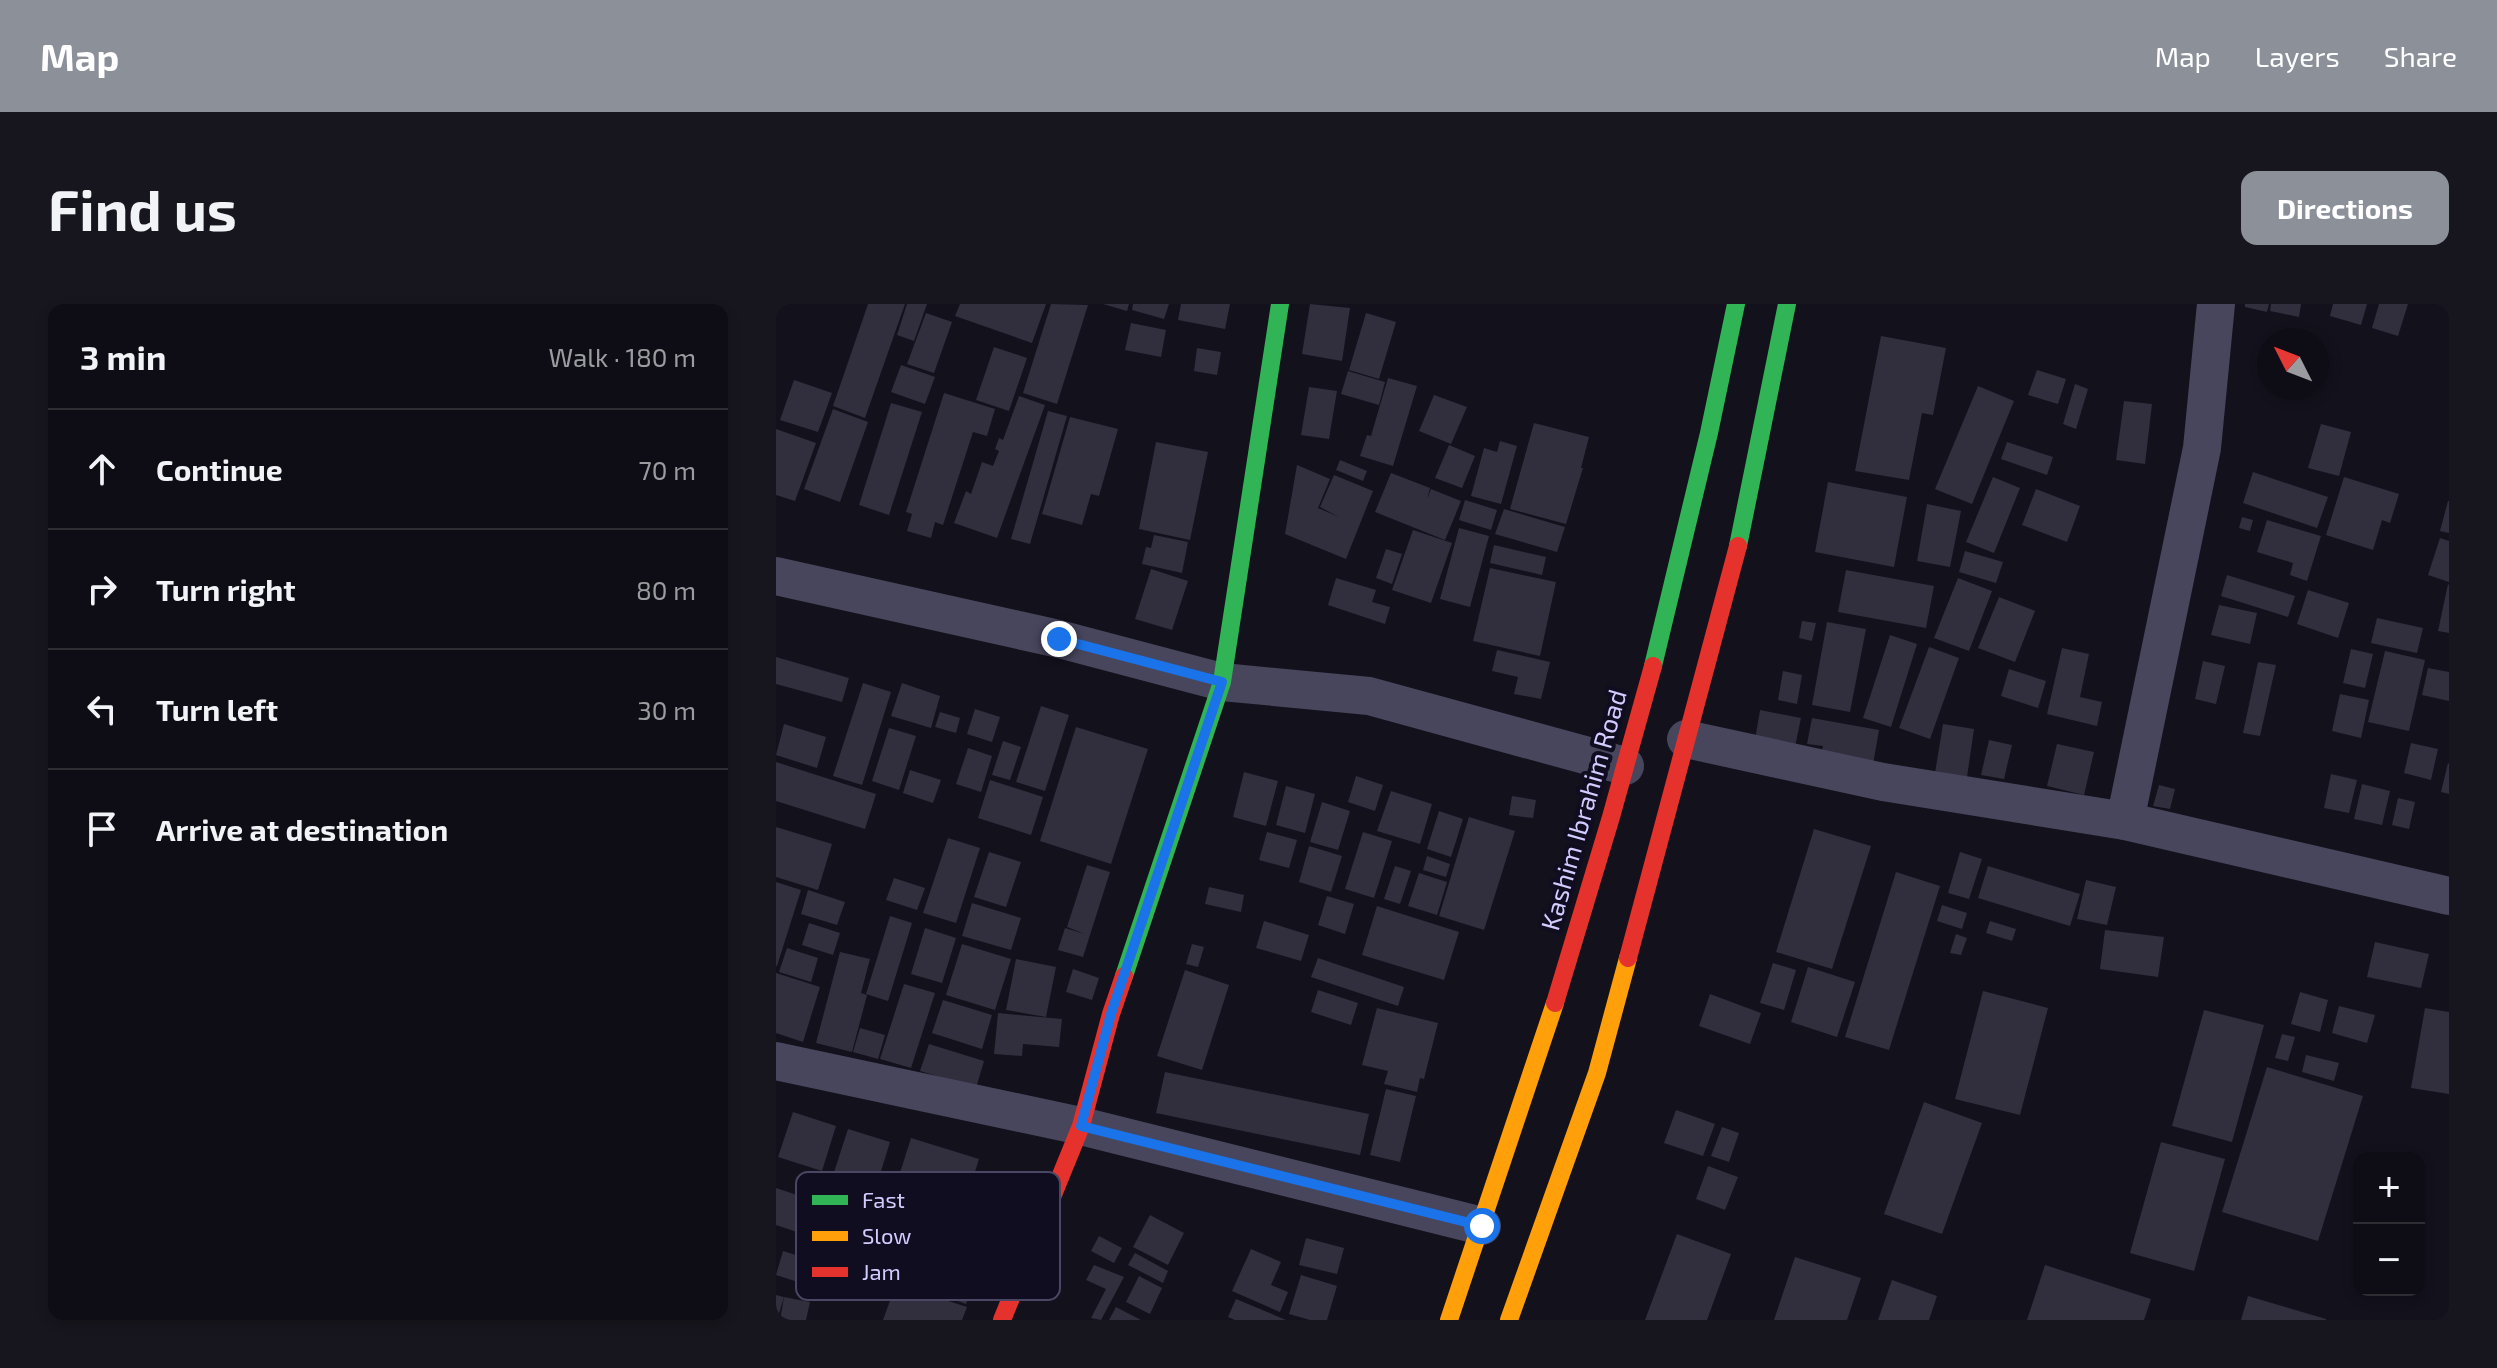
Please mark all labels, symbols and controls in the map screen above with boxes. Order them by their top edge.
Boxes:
text: Map [40,33,119,79]
text: Map [2155,39,2211,73]
text: Layers [2255,39,2340,73]
text: Share [2384,39,2457,73]
button: Directions [2241,171,2449,245]
text: Find us [48,175,237,242]
north arrow [2257,328,2329,400]
text: 3 min [80,336,166,377]
text: Walk · 180 m [549,341,696,372]
icon: ahead [80,447,124,491]
text: Continue [156,451,283,487]
text: 70 m [638,454,696,485]
icon: right [80,567,124,611]
text: Turn right [156,571,296,607]
text: 80 m [636,574,696,605]
route end [1041,621,1077,657]
street label: Kashim Ibrahim Road [1533,685,1632,934]
icon: left [80,687,124,731]
text: Turn left [156,691,278,727]
text: 30 m [637,694,696,725]
icon: arrive [80,807,124,851]
text: Arrive at destination [156,811,448,847]
map controls [2353,1152,2425,1296]
button: + [2353,1152,2425,1224]
legend [796,1172,1060,1300]
text: Fast [862,1186,905,1212]
route start [1464,1208,1500,1244]
text: Slow [862,1222,911,1248]
button: − [2353,1224,2425,1296]
text: Jam [862,1258,901,1284]

